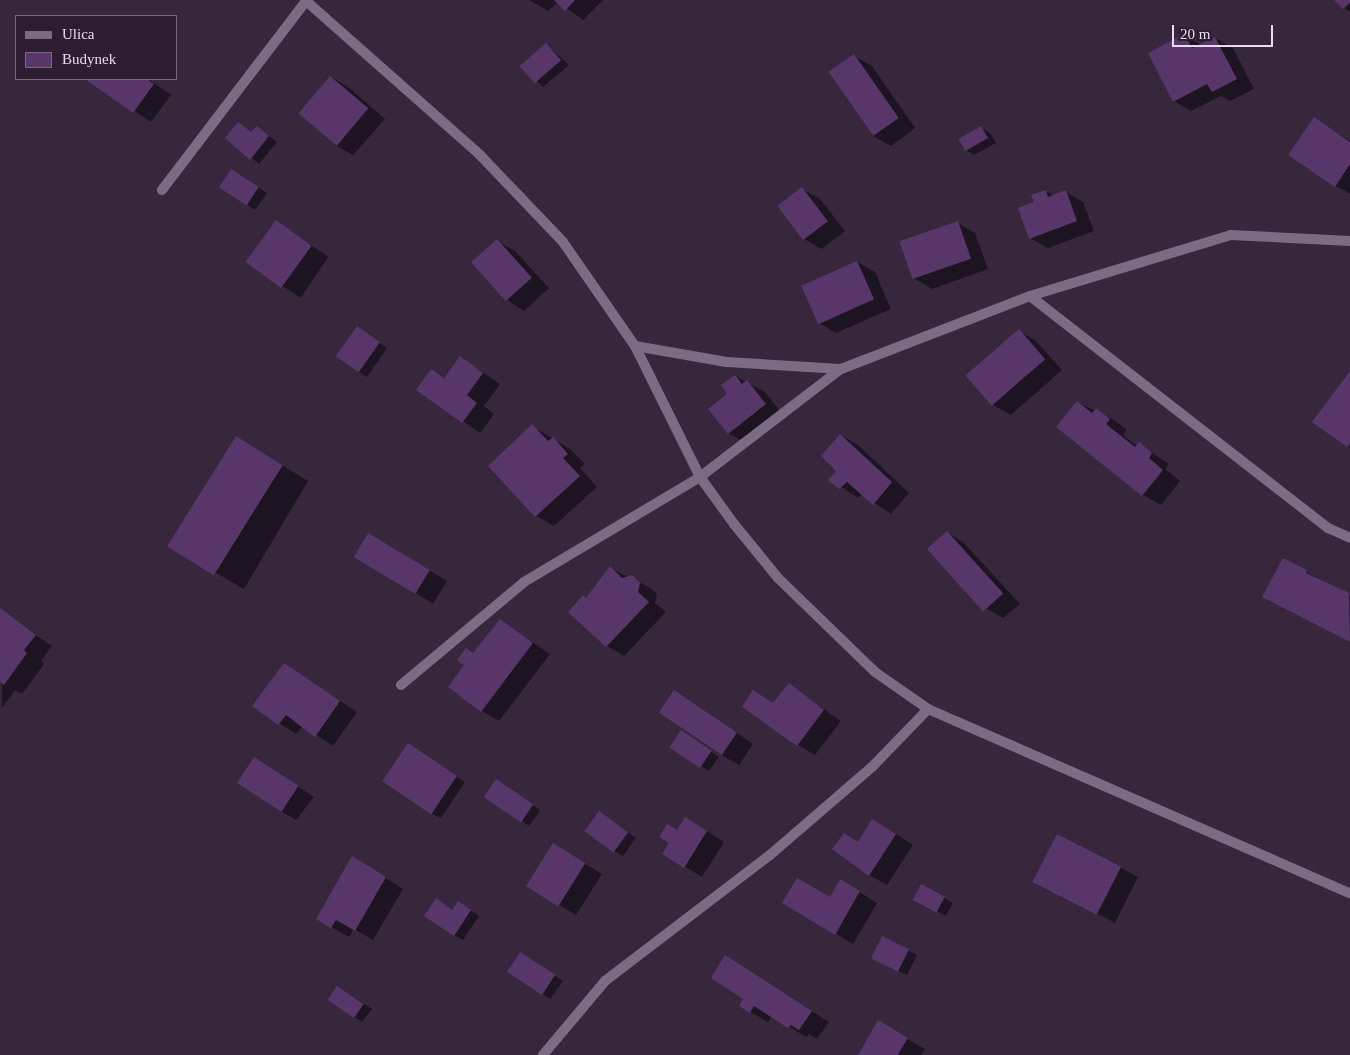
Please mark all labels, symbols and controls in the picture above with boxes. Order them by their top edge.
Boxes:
legend [15,15,178,80]
scale bar [1175,15,1276,47]
text: Ulica [62,26,94,42]
text: 20 m [1180,26,1210,42]
text: Budynek [62,51,116,67]

